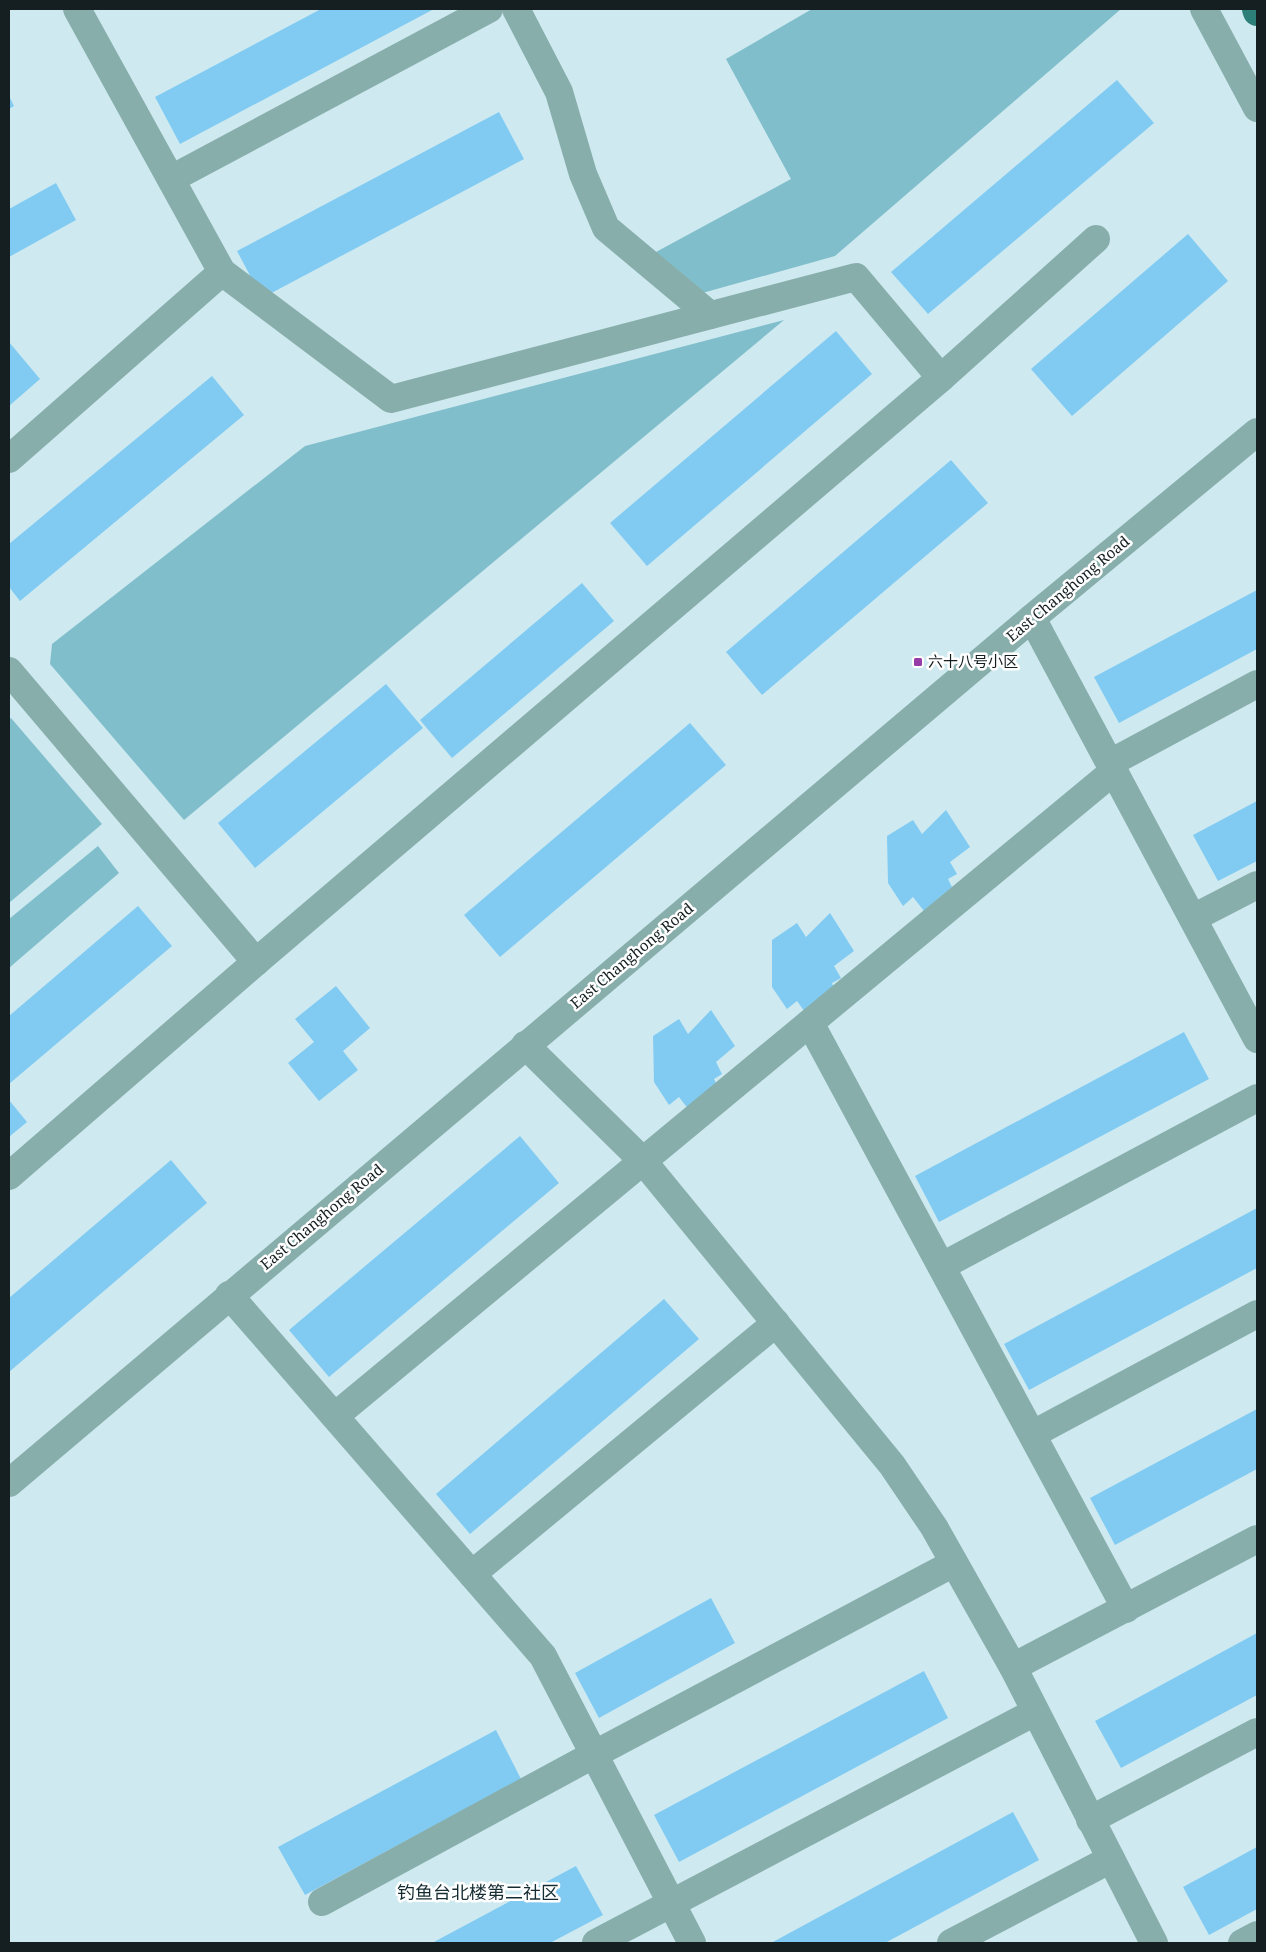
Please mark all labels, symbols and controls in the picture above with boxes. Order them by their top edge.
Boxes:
street label: East Changhong Road [1002,531,1133,646]
place label: 六十八号小区 [928,651,1018,671]
marker: 六十八号小区 [912,656,924,668]
street label: East Changhong Road [566,898,697,1013]
street label: East Changhong Road [256,1159,387,1274]
district label: 钓鱼台北楼第二社区 [397,1880,559,1904]

